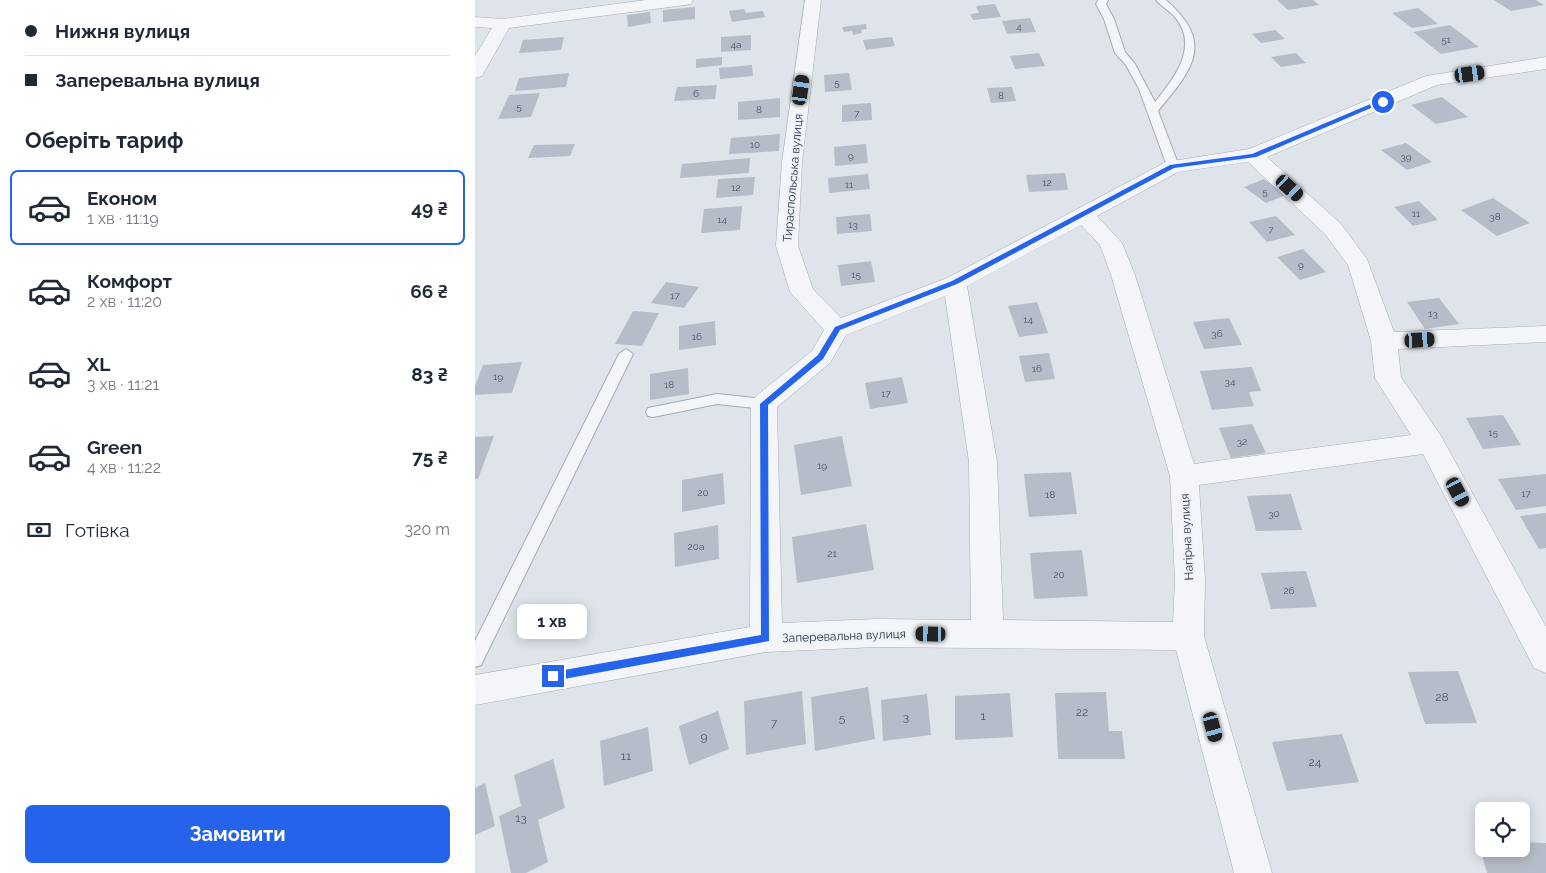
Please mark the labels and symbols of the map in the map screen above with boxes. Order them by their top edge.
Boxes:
house number: 4 [1016,21,1022,32]
house number: 51 [1441,34,1452,45]
house number: 4а [731,39,741,50]
car [1454,64,1485,84]
car [791,74,810,106]
house number: 5 [834,77,840,88]
house number: 6 [693,88,699,99]
house number: 8 [998,90,1004,101]
route start [1372,91,1394,113]
house number: 5 [516,101,522,112]
house number: 8 [756,104,762,115]
house number: 7 [854,108,860,119]
street label: Тираспольська вулиця [780,113,806,243]
house number: 10 [750,139,760,150]
house number: 9 [848,150,854,161]
house number: 39 [1400,151,1412,162]
car [1273,172,1306,204]
house number: 12 [1042,177,1052,188]
house number: 11 [845,179,854,190]
house number: 12 [731,182,741,193]
house number: 5 [1262,186,1268,197]
house number: 11 [1412,208,1421,219]
house number: 38 [1489,211,1501,222]
house number: 14 [717,214,727,225]
house number: 13 [848,219,858,230]
house number: 7 [1268,224,1274,235]
house number: 9 [1298,259,1304,270]
house number: 15 [851,269,861,280]
house number: 17 [670,290,680,301]
house number: 13 [1428,308,1438,319]
house number: 14 [1023,314,1033,325]
house number: 36 [1211,328,1223,339]
house number: 16 [692,331,702,342]
car [1404,332,1435,348]
house number: 16 [1032,363,1042,374]
house number: 19 [493,371,503,382]
house number: 34 [1225,376,1236,387]
house number: 18 [664,379,674,390]
house number: 17 [881,388,891,399]
house number: 15 [1488,427,1498,438]
house number: 32 [1237,436,1247,447]
house number: 19 [817,460,827,471]
car [1444,475,1471,509]
house number: 20 [697,487,709,498]
house number: 17 [1521,488,1531,499]
house number: 18 [1045,489,1055,500]
street label: Нагірна вулиця [1178,493,1196,581]
house number: 30 [1268,508,1280,519]
house number: 20а [688,541,704,552]
house number: 21 [827,548,837,559]
house number: 20 [1053,569,1065,580]
house number: 26 [1283,585,1295,596]
callout: 1 хв [518,604,588,638]
car [915,626,946,642]
street label: Заперевальна вулиця [782,627,906,645]
route end [542,665,564,687]
house number: 28 [1435,690,1449,704]
house number: 22 [1076,705,1088,719]
house number: 1 [980,709,986,723]
house number: 3 [903,710,909,724]
house number: 5 [839,711,846,725]
car [1201,711,1224,743]
house number: 7 [771,716,778,730]
house number: 9 [700,730,708,744]
house number: 11 [621,749,631,763]
house number: 24 [1309,755,1322,769]
house number: 13 [515,811,527,825]

